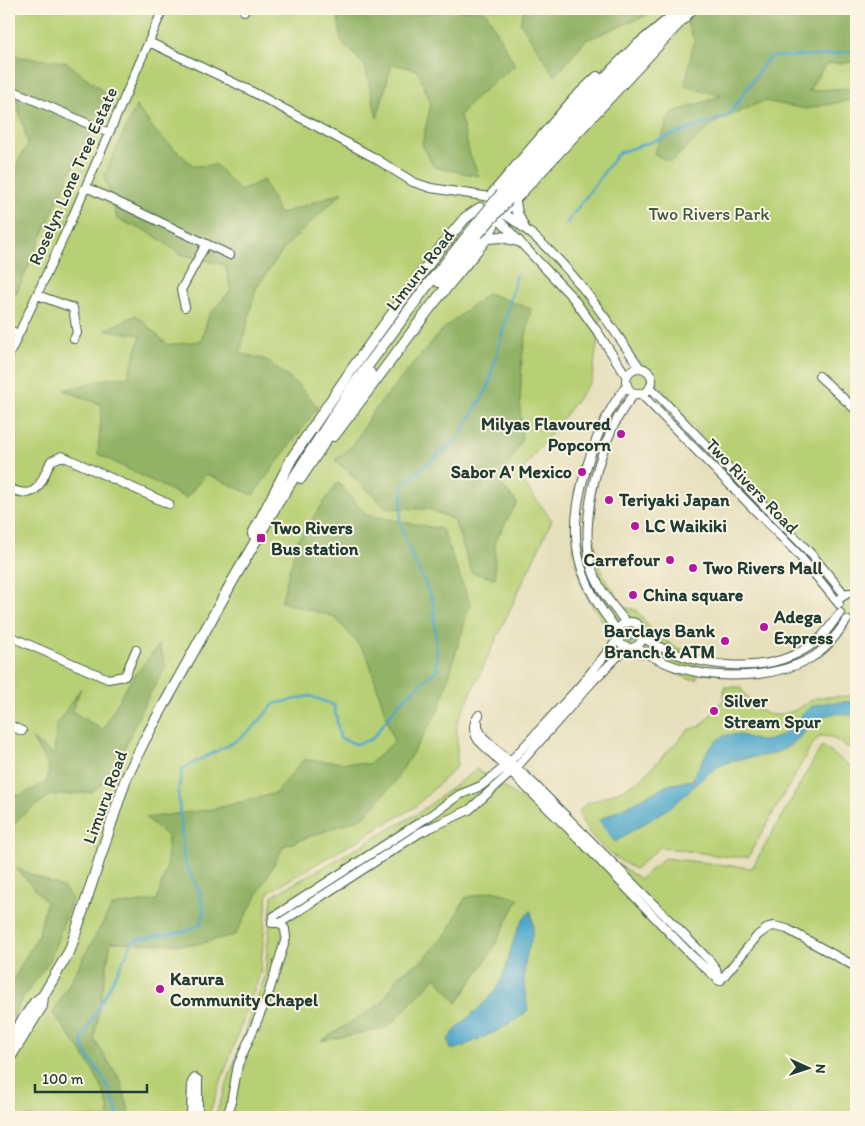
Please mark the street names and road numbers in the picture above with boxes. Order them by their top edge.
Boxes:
street label: Roselyn Lone Tree Estate [24,83,122,269]
street label: Limuru Road [381,224,459,315]
street label: Two Rivers Road [701,434,803,539]
street label: Limuru Road [78,747,132,847]

